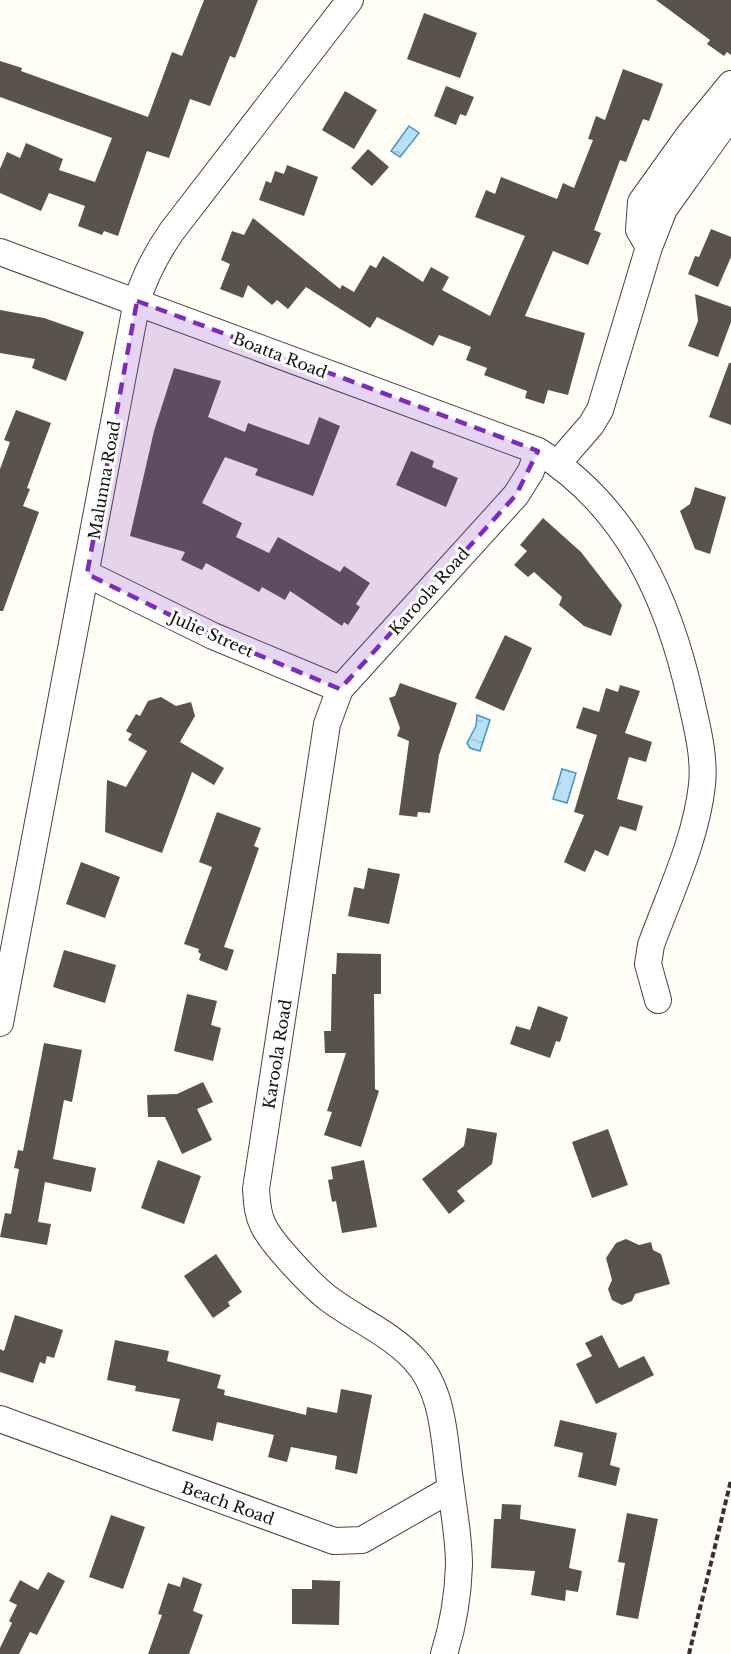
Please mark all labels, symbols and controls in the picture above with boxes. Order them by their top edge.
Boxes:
street label: Boatta Road [230,328,330,382]
street label: Malunna Road [84,419,124,541]
street label: Karoola Road [385,543,474,639]
street label: Julie Street [165,606,257,661]
street label: Karoola Road [258,998,296,1110]
street label: Beach Road [179,1477,277,1529]

